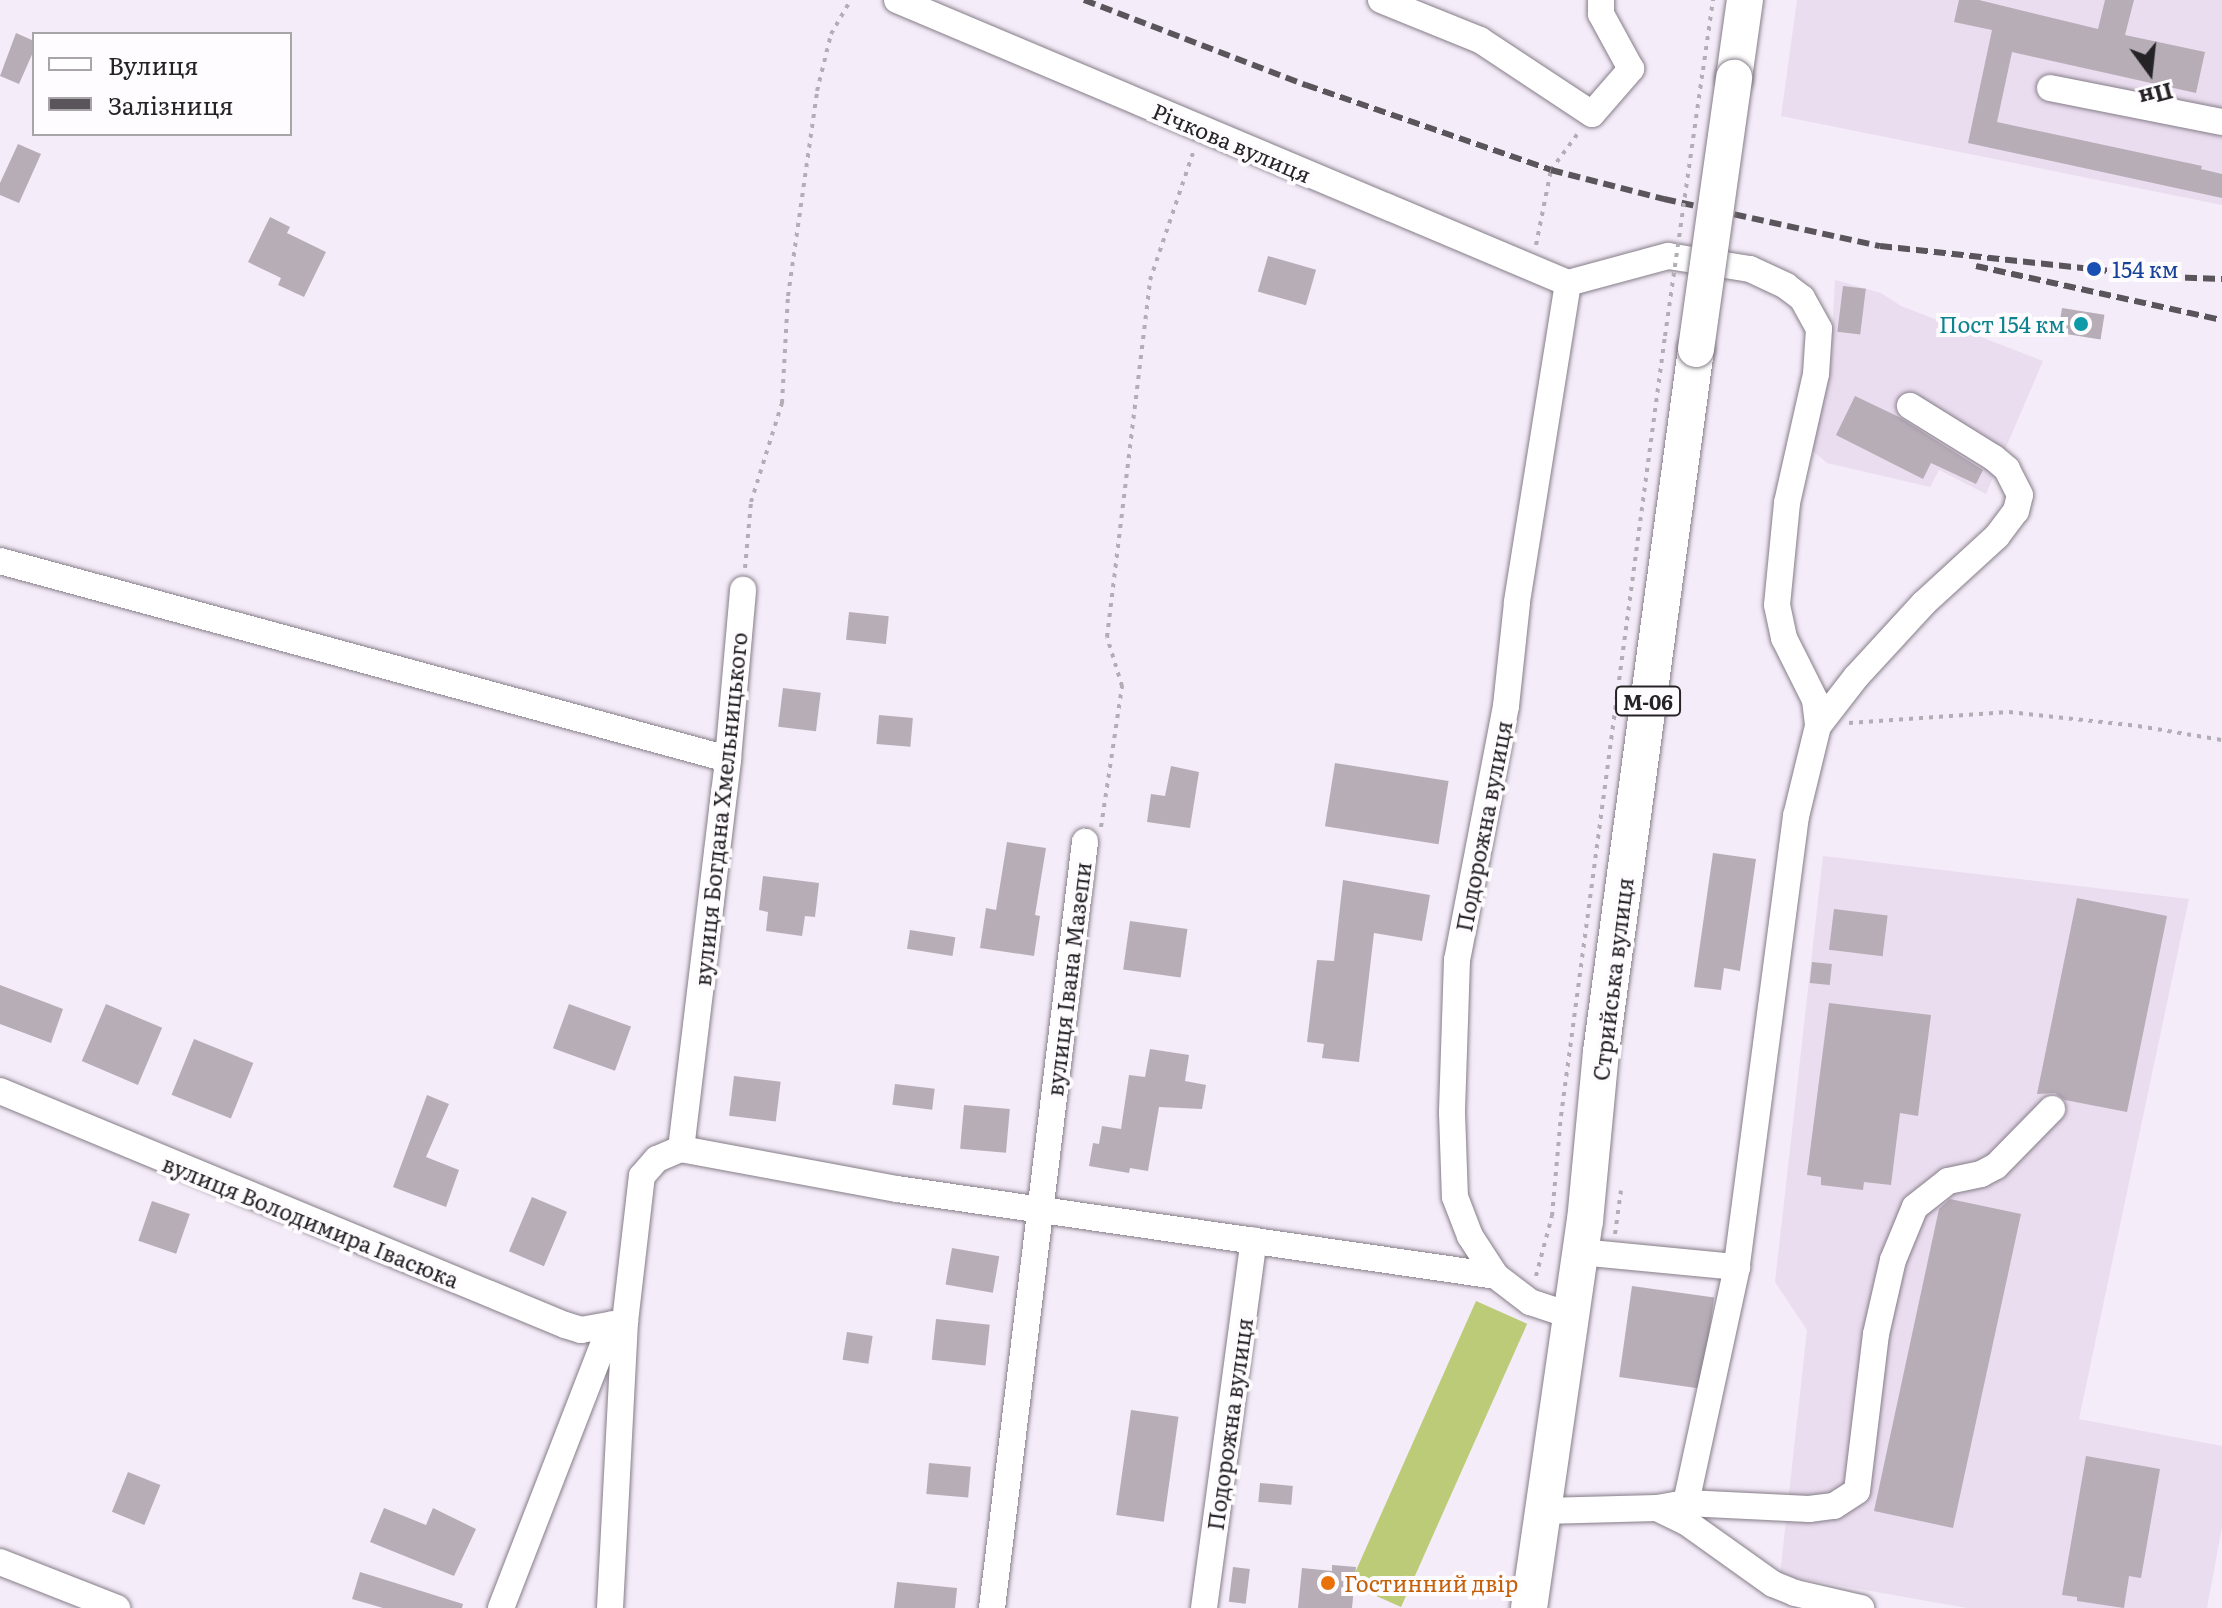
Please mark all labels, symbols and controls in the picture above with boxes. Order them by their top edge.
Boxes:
legend [32,32,292,136]
north arrow [2110,32,2190,112]
text: Вулиця [108,47,199,82]
text: Пн [2136,75,2177,116]
text: Залізниця [108,87,233,122]
street label: Річкова вулиця [1149,97,1315,187]
place label: 154 км [2112,256,2178,282]
marker: 154 км [2083,258,2105,280]
place label: Пост 154 км [1939,311,2065,337]
marker: Пост 154 км [2072,315,2090,333]
street label: вулиця Богдана Хмельницького [688,631,752,987]
road number: М-06 [1614,685,1682,717]
street label: Подорожна вулиця [1450,718,1516,934]
street label: вулиця Івана Мазепи [1041,860,1095,1098]
street label: Стрийська вулиця [1586,876,1638,1082]
street label: вулиця Володимира Івасюка [159,1149,463,1293]
street label: Подорожна вулиця [1201,1316,1257,1532]
place label: Гостинний двір [1344,1570,1518,1596]
marker: Гостинний двір [1319,1574,1337,1592]

